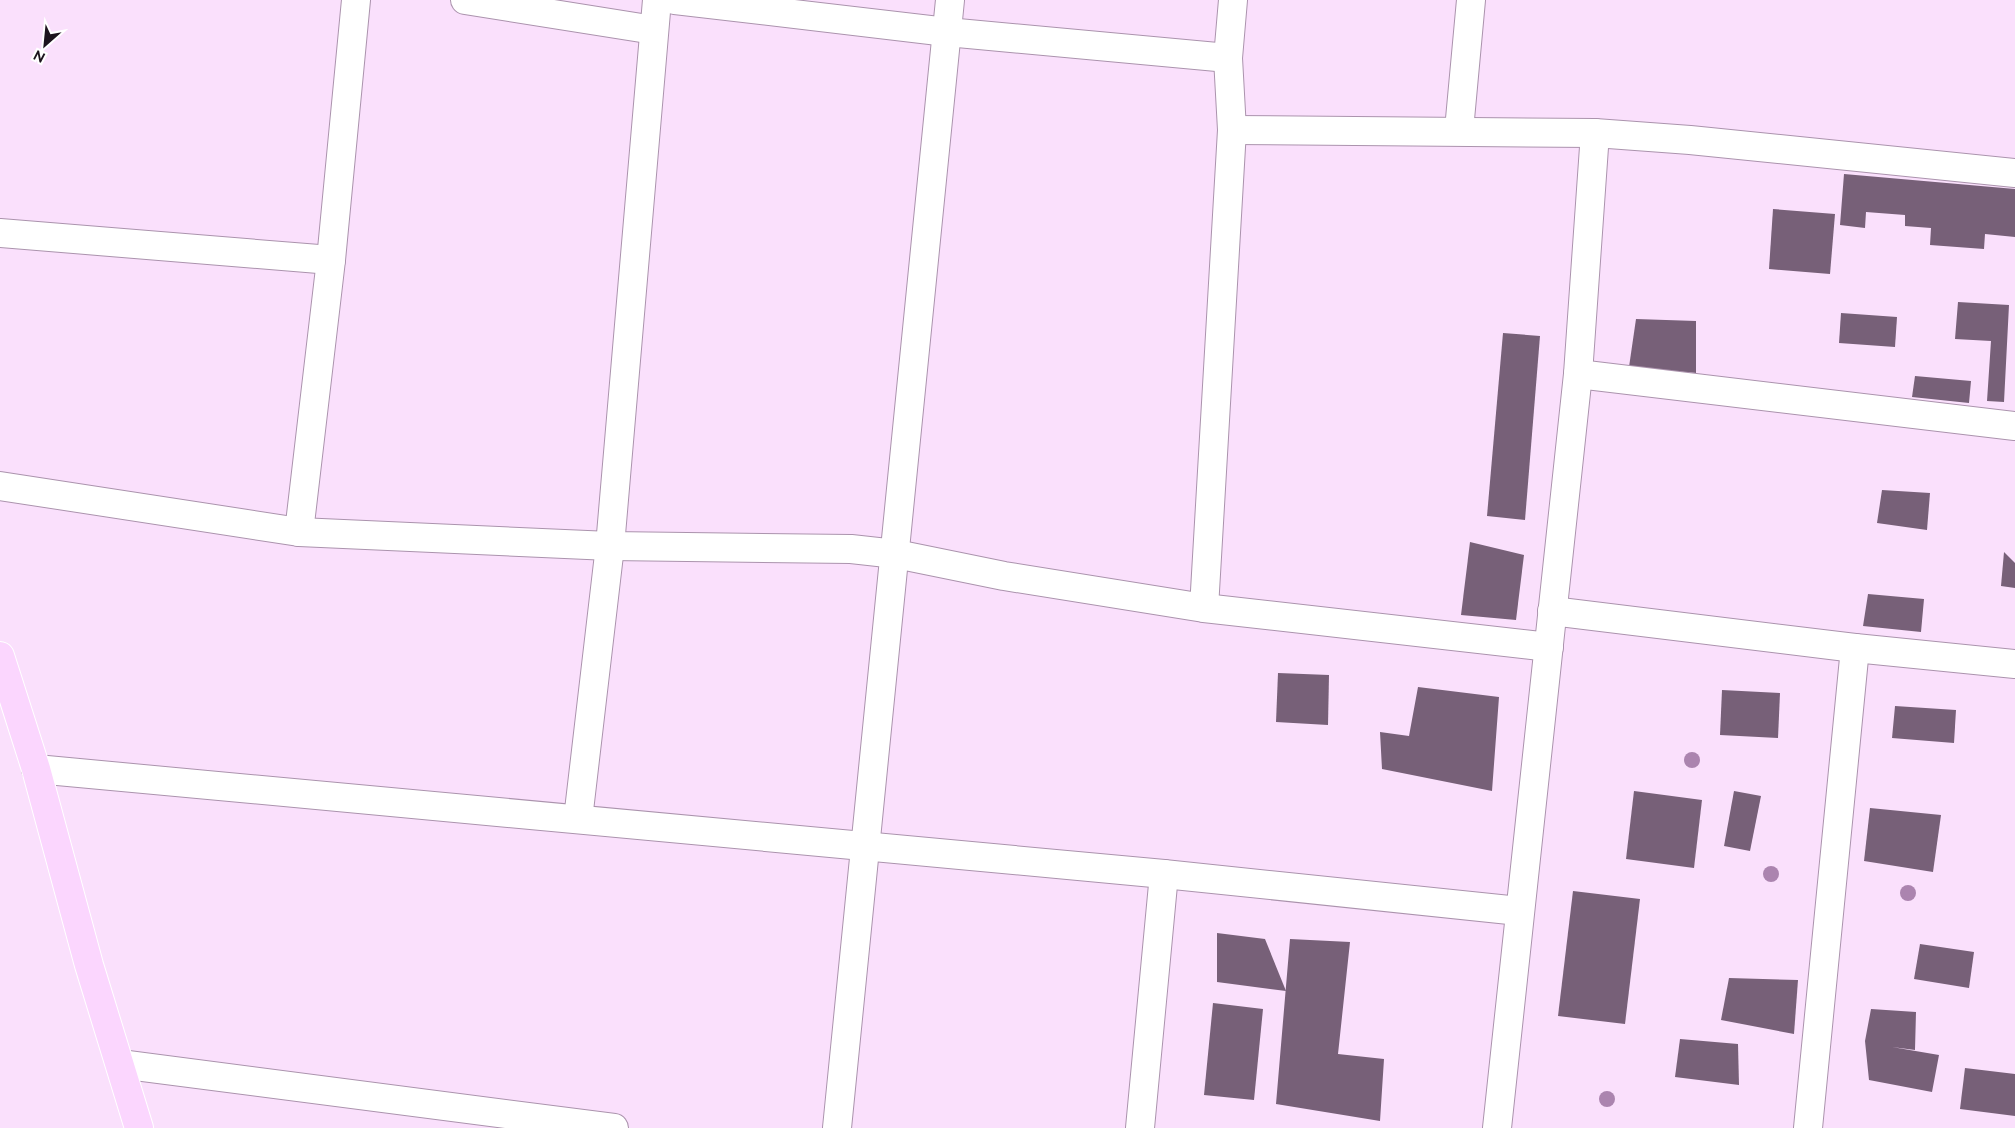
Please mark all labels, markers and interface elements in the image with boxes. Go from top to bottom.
north arrow [20,20,70,70]
text: N [31,47,47,66]

